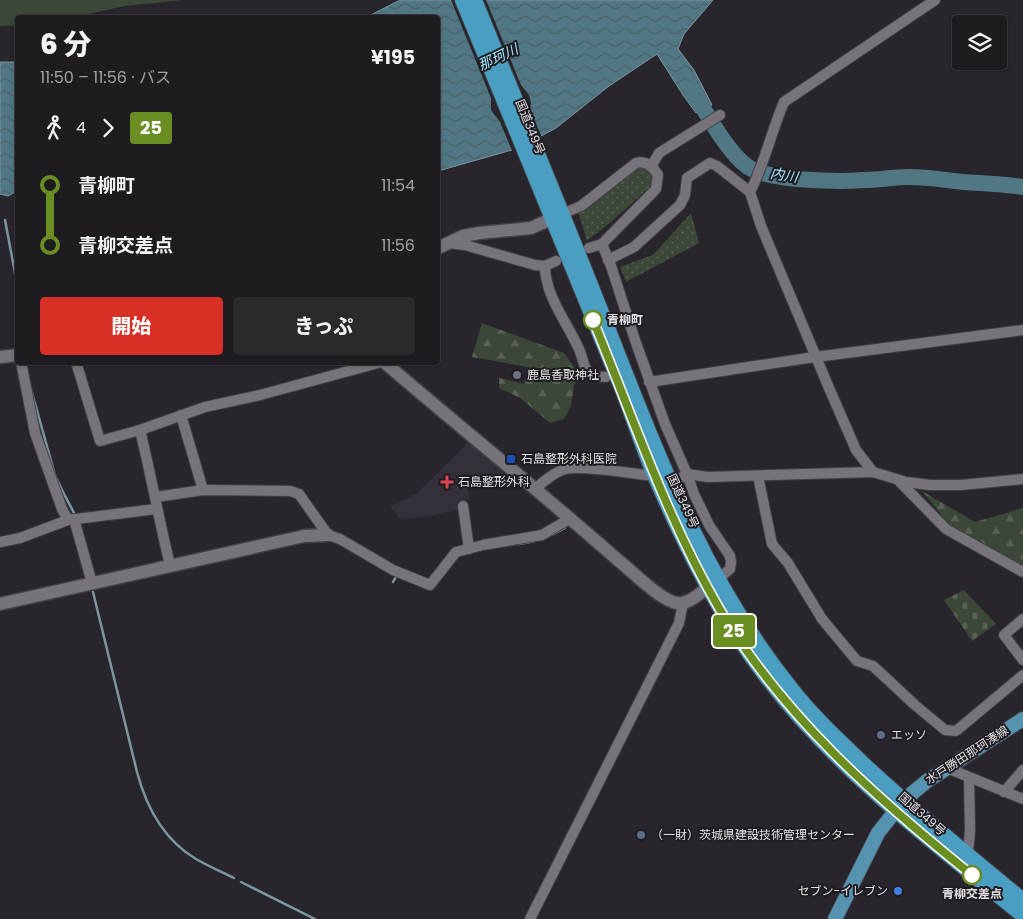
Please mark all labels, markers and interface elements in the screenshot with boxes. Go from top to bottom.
map controls [952,15,1007,70]
button: layers [952,15,1007,70]
text: 6 分 [40,25,91,64]
water label: 那珂川 [475,38,523,75]
text: ¥195 [371,44,415,71]
text: 11:50 – 11:56 · バス [40,66,171,89]
street label: 国道349号 [512,97,549,157]
icon: walk [40,114,68,142]
icon: forward [94,114,122,142]
text: 25 [140,115,162,140]
text: 4 [76,116,86,139]
water label: 内川 [769,163,801,187]
text: 青柳町 [78,172,135,199]
text: 11:54 [381,174,415,197]
text: 青柳交差点 [78,232,173,259]
text: 11:56 [381,234,415,257]
button: 開始 [40,297,223,355]
button: きっぷ [233,297,415,355]
marker: 青柳町 [583,310,603,330]
place label: 青柳町 [607,311,643,328]
place label: 鹿島香取神社 [527,366,599,383]
marker: 鹿島香取神社 [511,369,523,381]
place label: 石島整形外科医院 [521,450,617,467]
marker: 石島整形外科医院 [505,453,517,465]
street label: 国道349号 [663,471,703,531]
place label: 石島整形外科 [458,473,530,490]
marker: 石島整形外科 [440,475,454,489]
line badge: 25 [712,615,756,647]
text: 25 [723,618,745,643]
street label: 水戸勝田那珂湊線 [922,721,1012,788]
place label: エッソ [891,726,927,743]
marker: エッソ [875,729,887,741]
street label: 国道349号 [895,788,950,839]
place label: （一財）茨城県建設技術管理センター [651,826,855,843]
marker: （一財）茨城県建設技術管理センター [635,829,647,841]
marker: 青柳交差点 [962,865,982,885]
place label: セブン-イレブン [797,882,888,899]
marker: セブン-イレブン [892,885,904,897]
place label: 青柳交差点 [942,885,1002,902]

